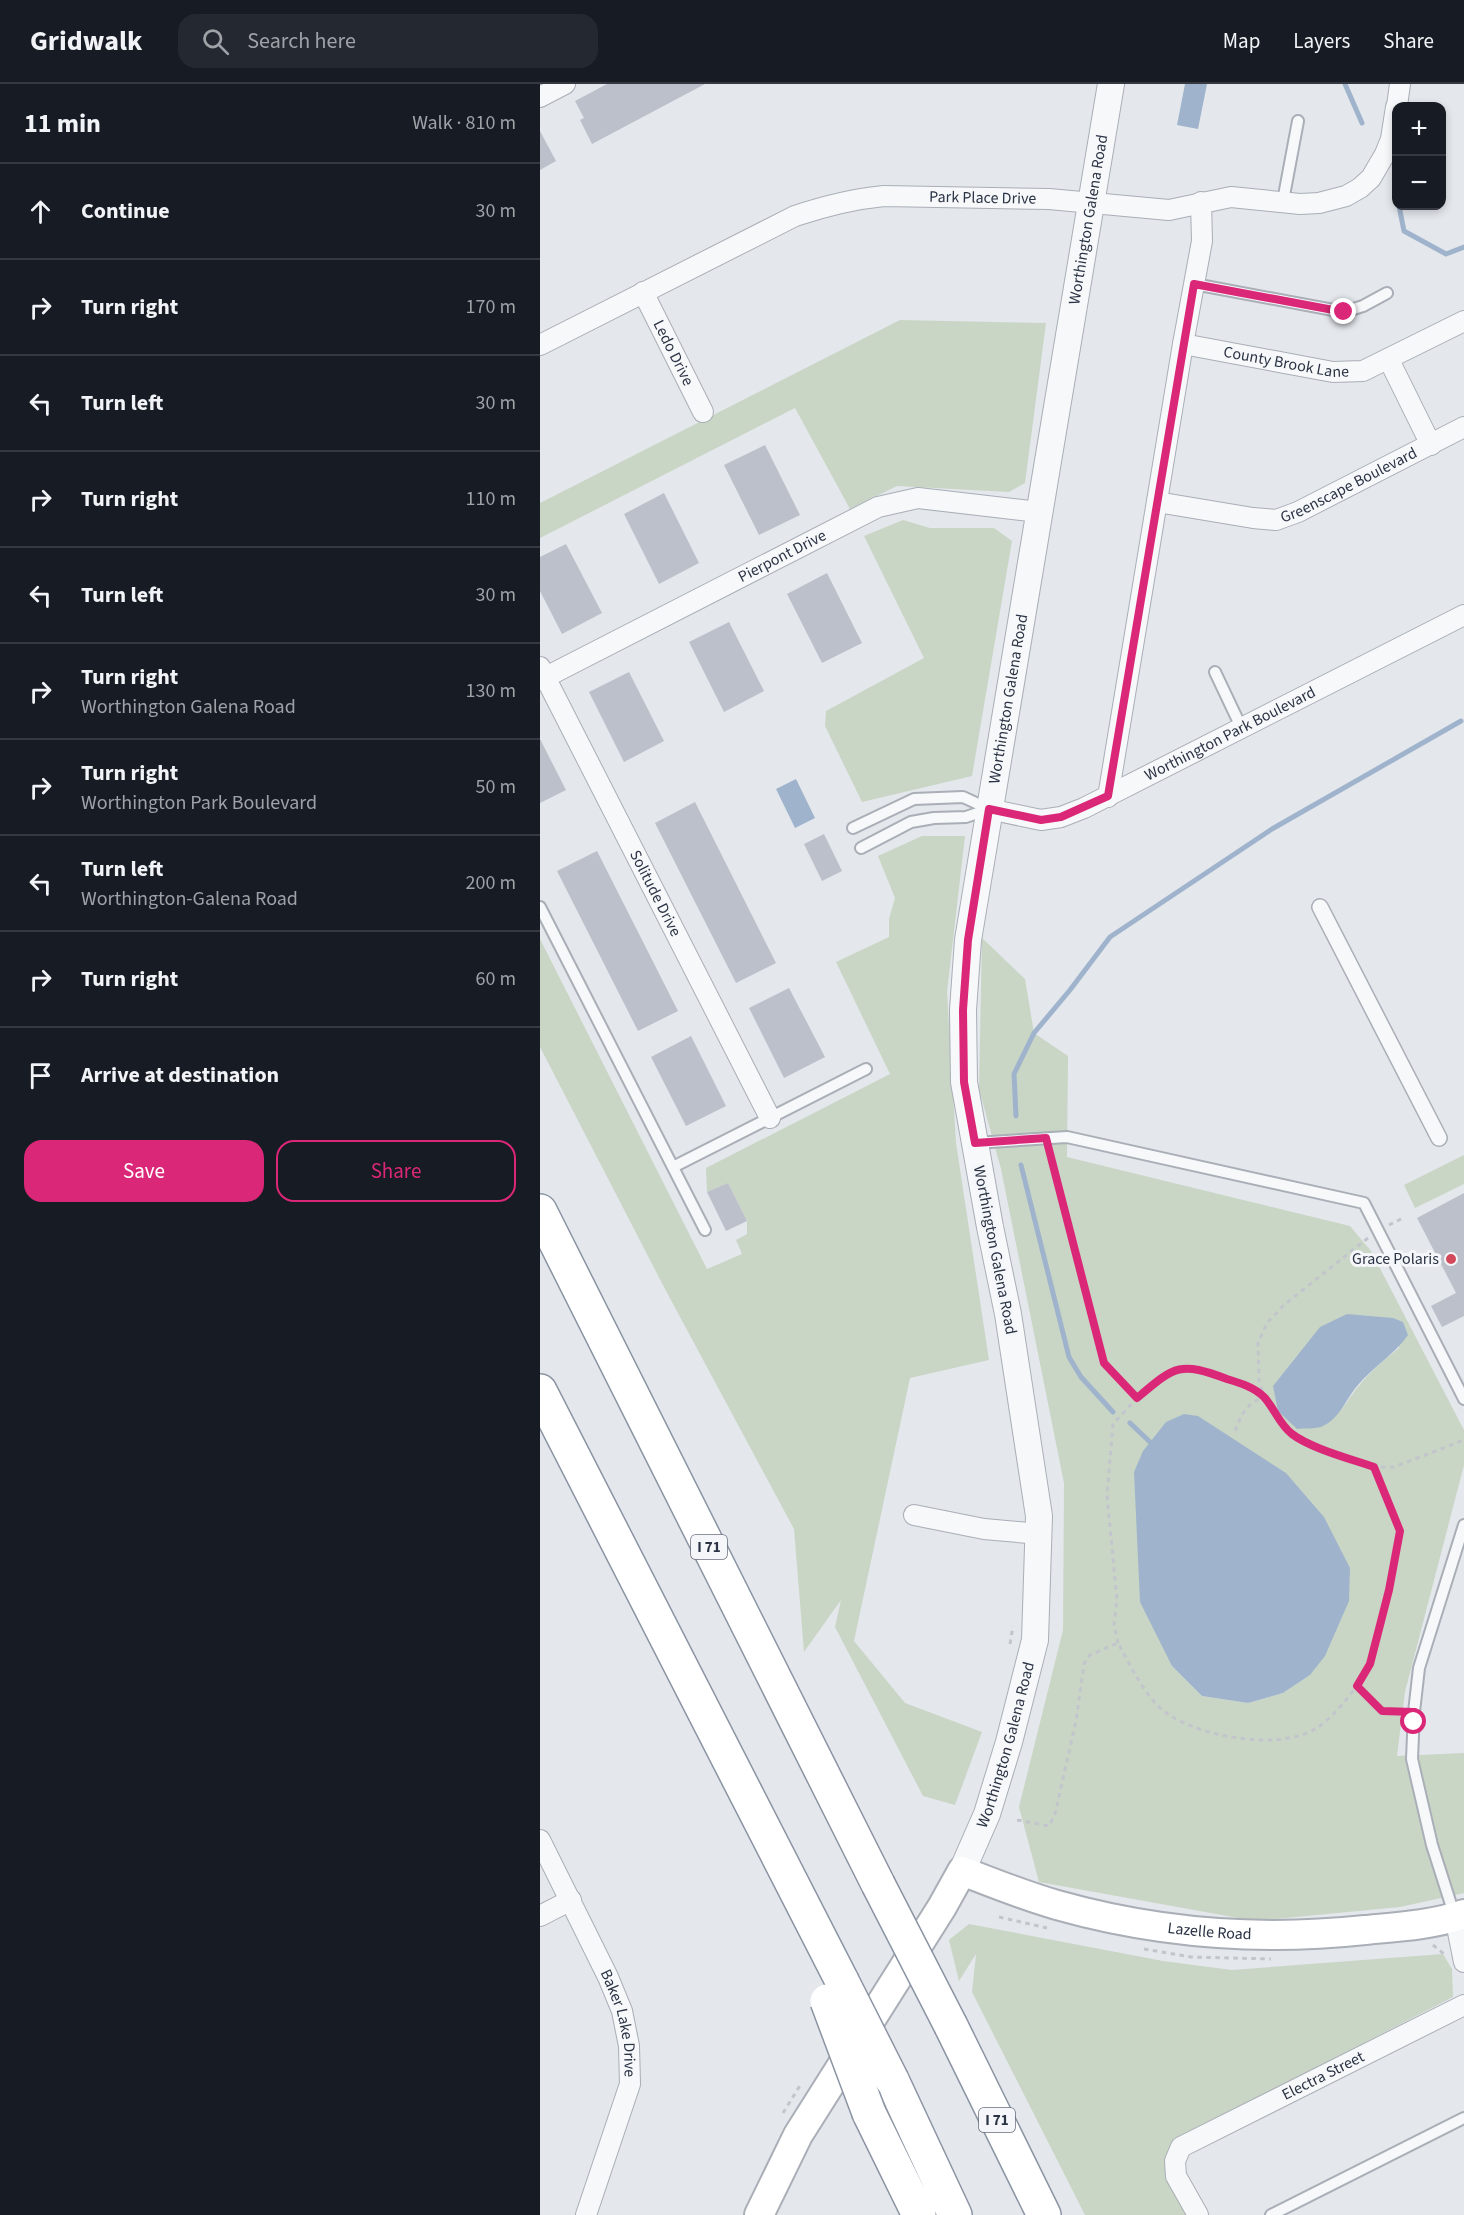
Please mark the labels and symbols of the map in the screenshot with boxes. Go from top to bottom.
street label: Worthington Galena Road [1063,133,1113,306]
street label: Park Place Drive [929,186,1037,210]
route end [1330,298,1356,324]
street label: Ledo Drive [648,316,699,390]
street label: County Brook Lane [1222,341,1349,383]
street label: Greenscape Boulevard [1277,442,1421,528]
street label: Pierpont Drive [734,524,830,588]
street label: Worthington Galena Road [983,612,1033,786]
street label: Worthington Park Boulevard [1141,681,1319,786]
street label: Solitude Drive [624,846,687,940]
street label: Worthington Galena Road [968,1164,1022,1336]
place label: Grace Polaris [1352,1248,1439,1270]
marker: Grace Polaris [1444,1252,1458,1266]
road number: I 71 [691,1535,727,1559]
street label: Worthington Galena Road [971,1659,1040,1831]
route start [1400,1708,1426,1734]
street label: Lazelle Road [1166,1917,1252,1945]
street label: Baker Lake Drive [595,1965,641,2078]
street label: Electra Street [1278,2046,1369,2106]
road number: I 71 [979,2108,1015,2132]

